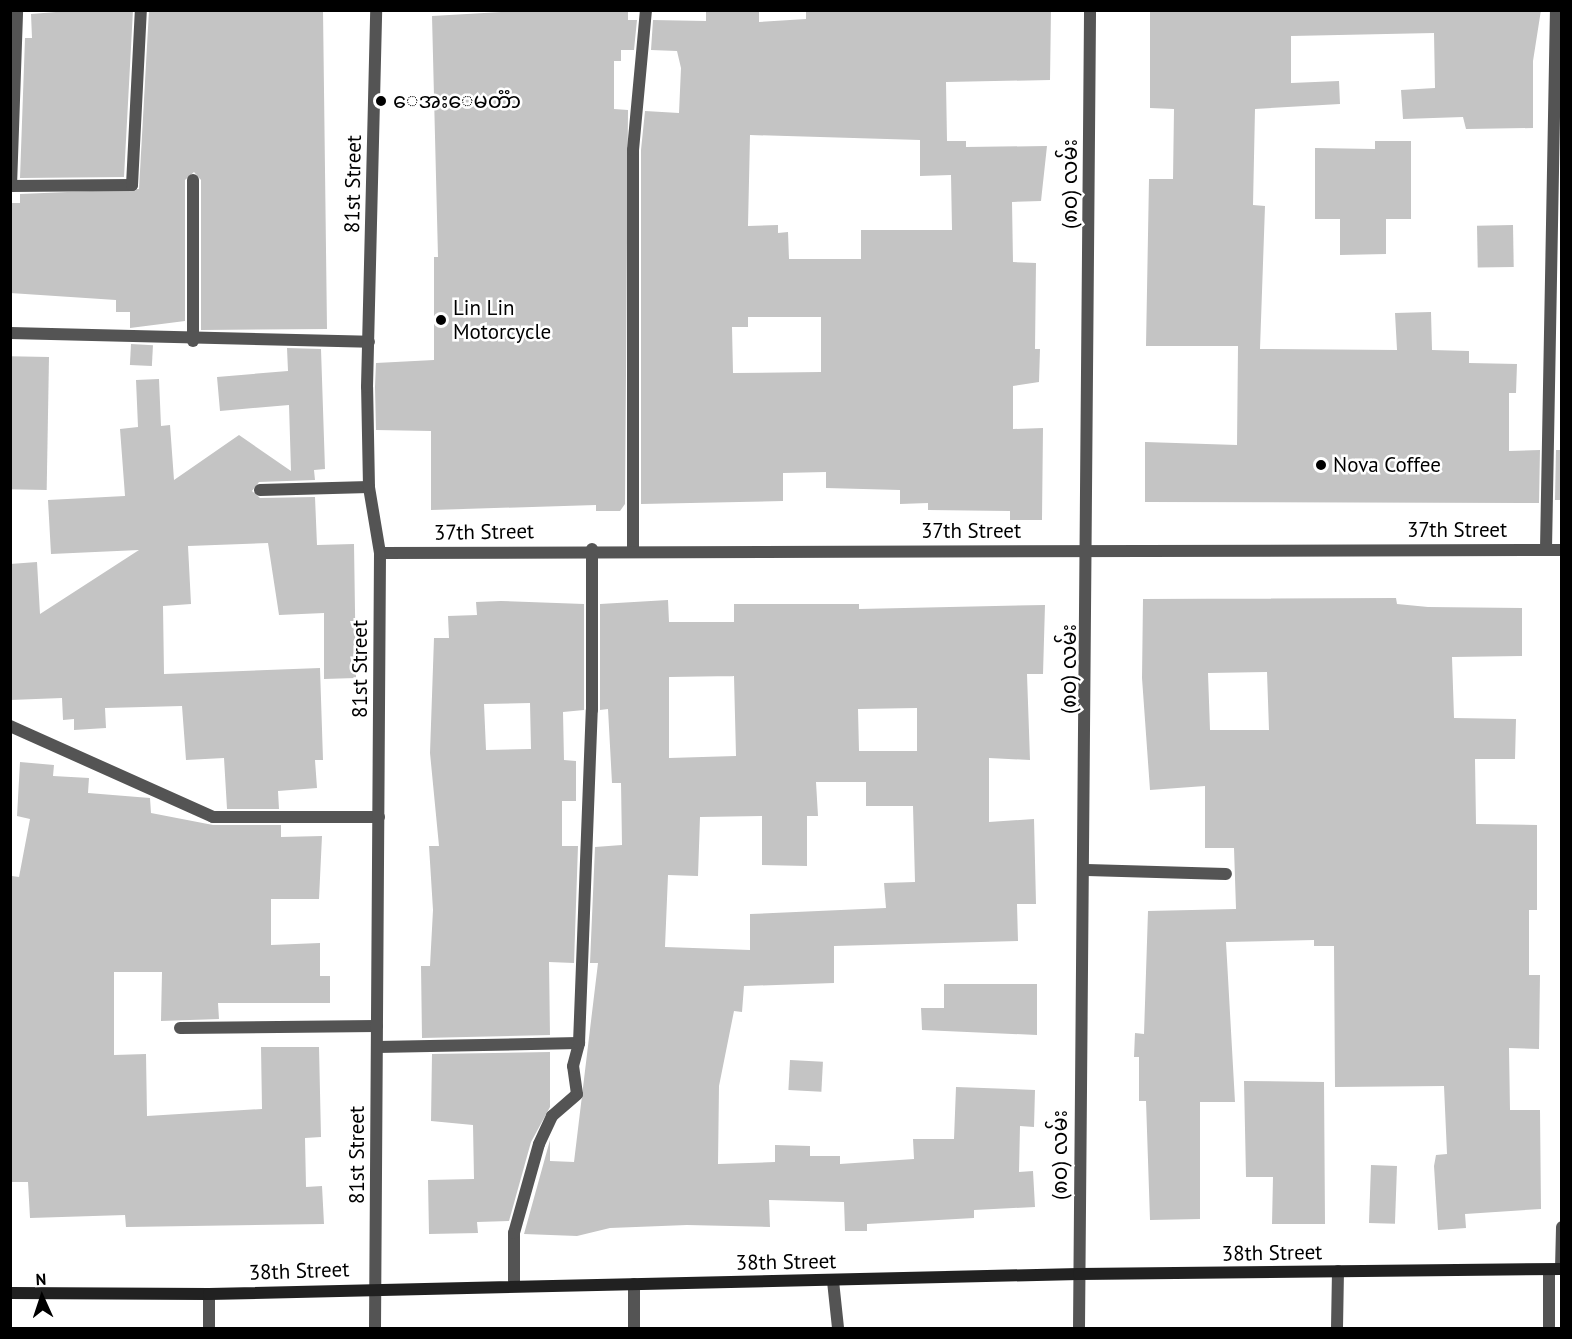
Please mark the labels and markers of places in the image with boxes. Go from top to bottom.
place label: ေအးေမတၱာ [393,88,521,114]
marker: ေအးေမတၱာ [374,94,388,108]
place label: Lin Lin Motorcycle [453,295,551,345]
marker: Lin Lin Motorcycle [434,313,448,327]
place label: Nova Coffee [1333,452,1441,478]
marker: Nova Coffee [1314,458,1328,472]

